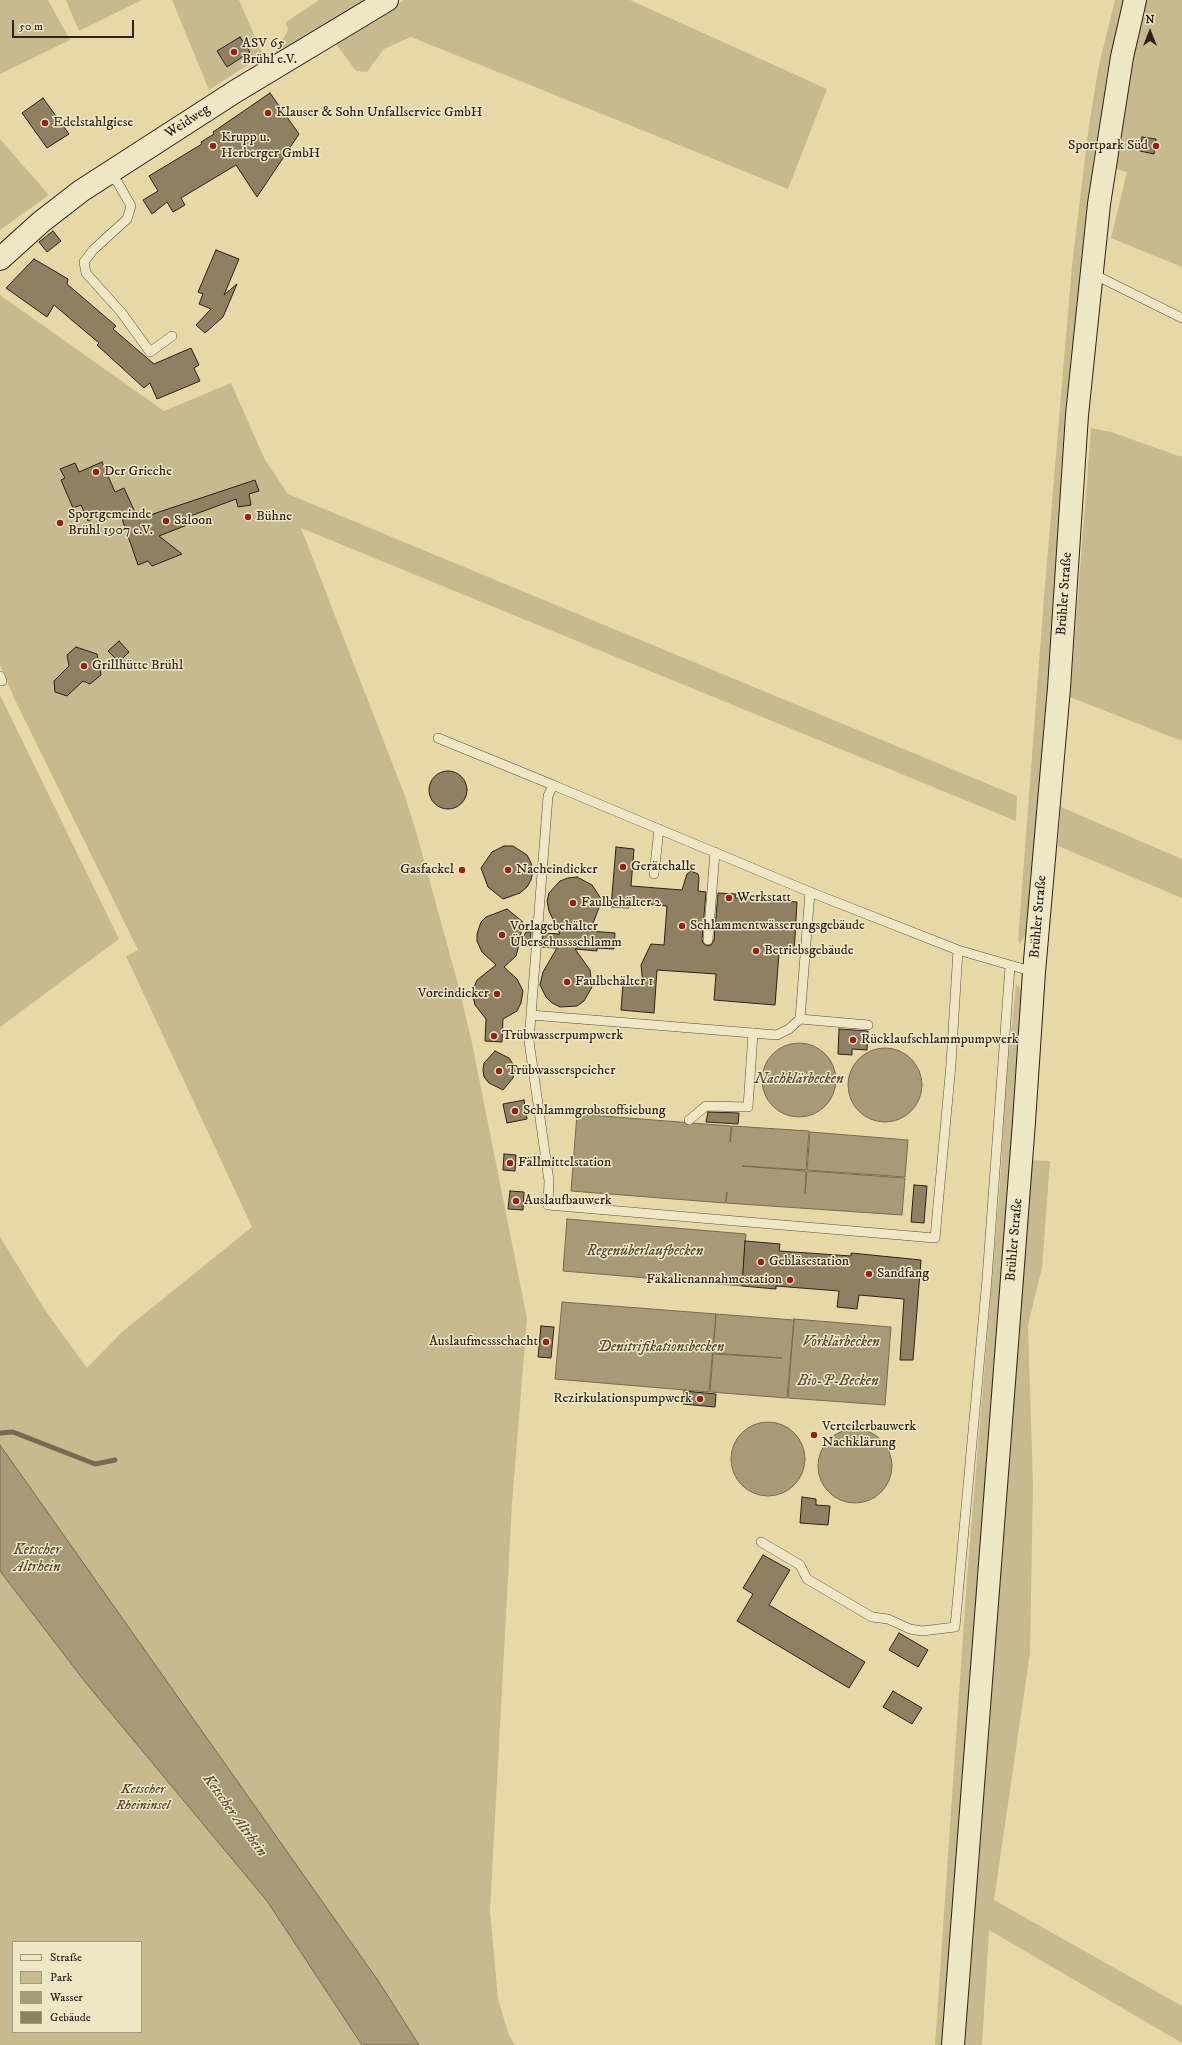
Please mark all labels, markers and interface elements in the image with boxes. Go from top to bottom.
scale bar [14,12,136,38]
north arrow [1130,12,1170,52]
text: N [1145,13,1155,27]
text: 50 m [19,19,43,34]
place label: ASV 65 Brühl e.V. [242,36,297,68]
marker: ASV 65 Brühl e.V. [229,47,239,57]
street label: Weidweg [162,101,214,143]
place label: Klauser & Sohn Unfallservice GmbH [276,105,482,121]
marker: Klauser & Sohn Unfallservice GmbH [263,108,273,118]
place label: Edelstahlgiese [53,115,133,131]
marker: Edelstahlgiese [40,118,50,128]
place label: Krupp u. Herberger GmbH [221,130,320,162]
place label: Sportpark Süd [1068,138,1148,154]
marker: Krupp u. Herberger GmbH [208,141,218,151]
marker: Sportpark Süd [1151,141,1161,151]
place label: Der Grieche [104,464,172,480]
marker: Der Grieche [91,467,101,477]
place label: Sportgemeinde Brühl 1907 e.V. [68,507,153,540]
place label: Bühne [256,509,292,525]
marker: Bühne [243,512,253,522]
place label: Saloon [174,513,212,529]
marker: Saloon [161,516,171,526]
marker: Sportgemeinde Brühl 1907 e.V. [55,518,65,528]
street label: Brühler Straße [1054,552,1076,636]
place label: Grillhütte Brühl [92,658,183,674]
marker: Grillhütte Brühl [79,661,89,671]
place label: Gerätehalle [631,859,695,875]
place label: Gasfackel [400,862,454,878]
place label: Nacheindicker [516,862,598,878]
marker: Gerätehalle [618,862,628,872]
marker: Gasfackel [457,865,467,875]
marker: Nacheindicker [503,865,513,875]
street label: Brühler Straße [1027,875,1051,959]
place label: Werkstatt [737,890,791,906]
marker: Werkstatt [724,893,734,903]
place label: Faulbehälter 2 [581,895,661,911]
marker: Faulbehälter 2 [568,898,578,908]
place label: Schlammentwässerungsgebäude [690,918,865,934]
place label: Vorlagebehälter Überschussschlamm [510,919,622,952]
marker: Schlammentwässerungsgebäude [677,921,687,931]
marker: Vorlagebehälter Überschussschlamm [497,930,507,940]
place label: Betriebsgebäude [764,943,854,959]
marker: Betriebsgebäude [751,946,761,956]
place label: Faulbehälter 1 [575,974,653,990]
marker: Faulbehälter 1 [562,977,572,987]
place label: Voreindicker [418,986,489,1002]
marker: Voreindicker [492,989,502,999]
place label: Trübwasserpumpwerk [502,1028,623,1044]
marker: Trübwasserpumpwerk [489,1031,499,1041]
place label: Rücklaufschlammpumpwerk [861,1032,1019,1048]
marker: Rücklaufschlammpumpwerk [848,1035,858,1045]
place label: Trübwasserspeicher [507,1063,615,1079]
marker: Trübwasserspeicher [494,1066,504,1076]
water label: Nachklärbecken [754,1071,844,1089]
place label: Schlammgrobstoffsiebung [523,1103,666,1119]
marker: Schlammgrobstoffsiebung [510,1106,520,1116]
place label: Fällmittelstation [518,1155,611,1171]
marker: Fällmittelstation [505,1158,515,1168]
place label: Auslaufbauwerk [524,1193,612,1209]
marker: Auslaufbauwerk [511,1196,521,1206]
street label: Brühler Straße [1003,1198,1027,1282]
water label: Regenüberlaufbecken [587,1243,703,1261]
place label: Gebläsestation [769,1254,849,1270]
marker: Gebläsestation [756,1257,766,1267]
place label: Sandfang [877,1266,929,1282]
marker: Sandfang [864,1269,874,1279]
place label: Fäkalienannahmestation [646,1272,782,1288]
marker: Fäkalienannahmestation [785,1275,795,1285]
place label: Auslaufmessschacht [429,1334,538,1350]
water label: Vorklärbecken [802,1334,880,1352]
marker: Auslaufmessschacht [541,1337,551,1347]
water label: Denitrifikationsbecken [598,1339,724,1357]
water label: Bio-P-Becken [797,1373,879,1391]
place label: Rezirkulationspumpwerk [553,1391,692,1407]
marker: Rezirkulationspumpwerk [695,1394,705,1404]
place label: Verteilerbauwerk Nachklärung [822,1419,916,1452]
marker: Verteilerbauwerk Nachklärung [809,1430,819,1440]
water label: Ketscher Altrhein [13,1542,61,1577]
water label: Ketscher Altrhein [198,1771,270,1861]
park label: Ketscher Rheininsel [116,1782,170,1814]
legend [12,1941,142,2033]
text: Straße [50,1950,82,1965]
text: Park [50,1970,72,1985]
text: Wasser [50,1990,83,2005]
text: Gebäude [50,2010,91,2025]

